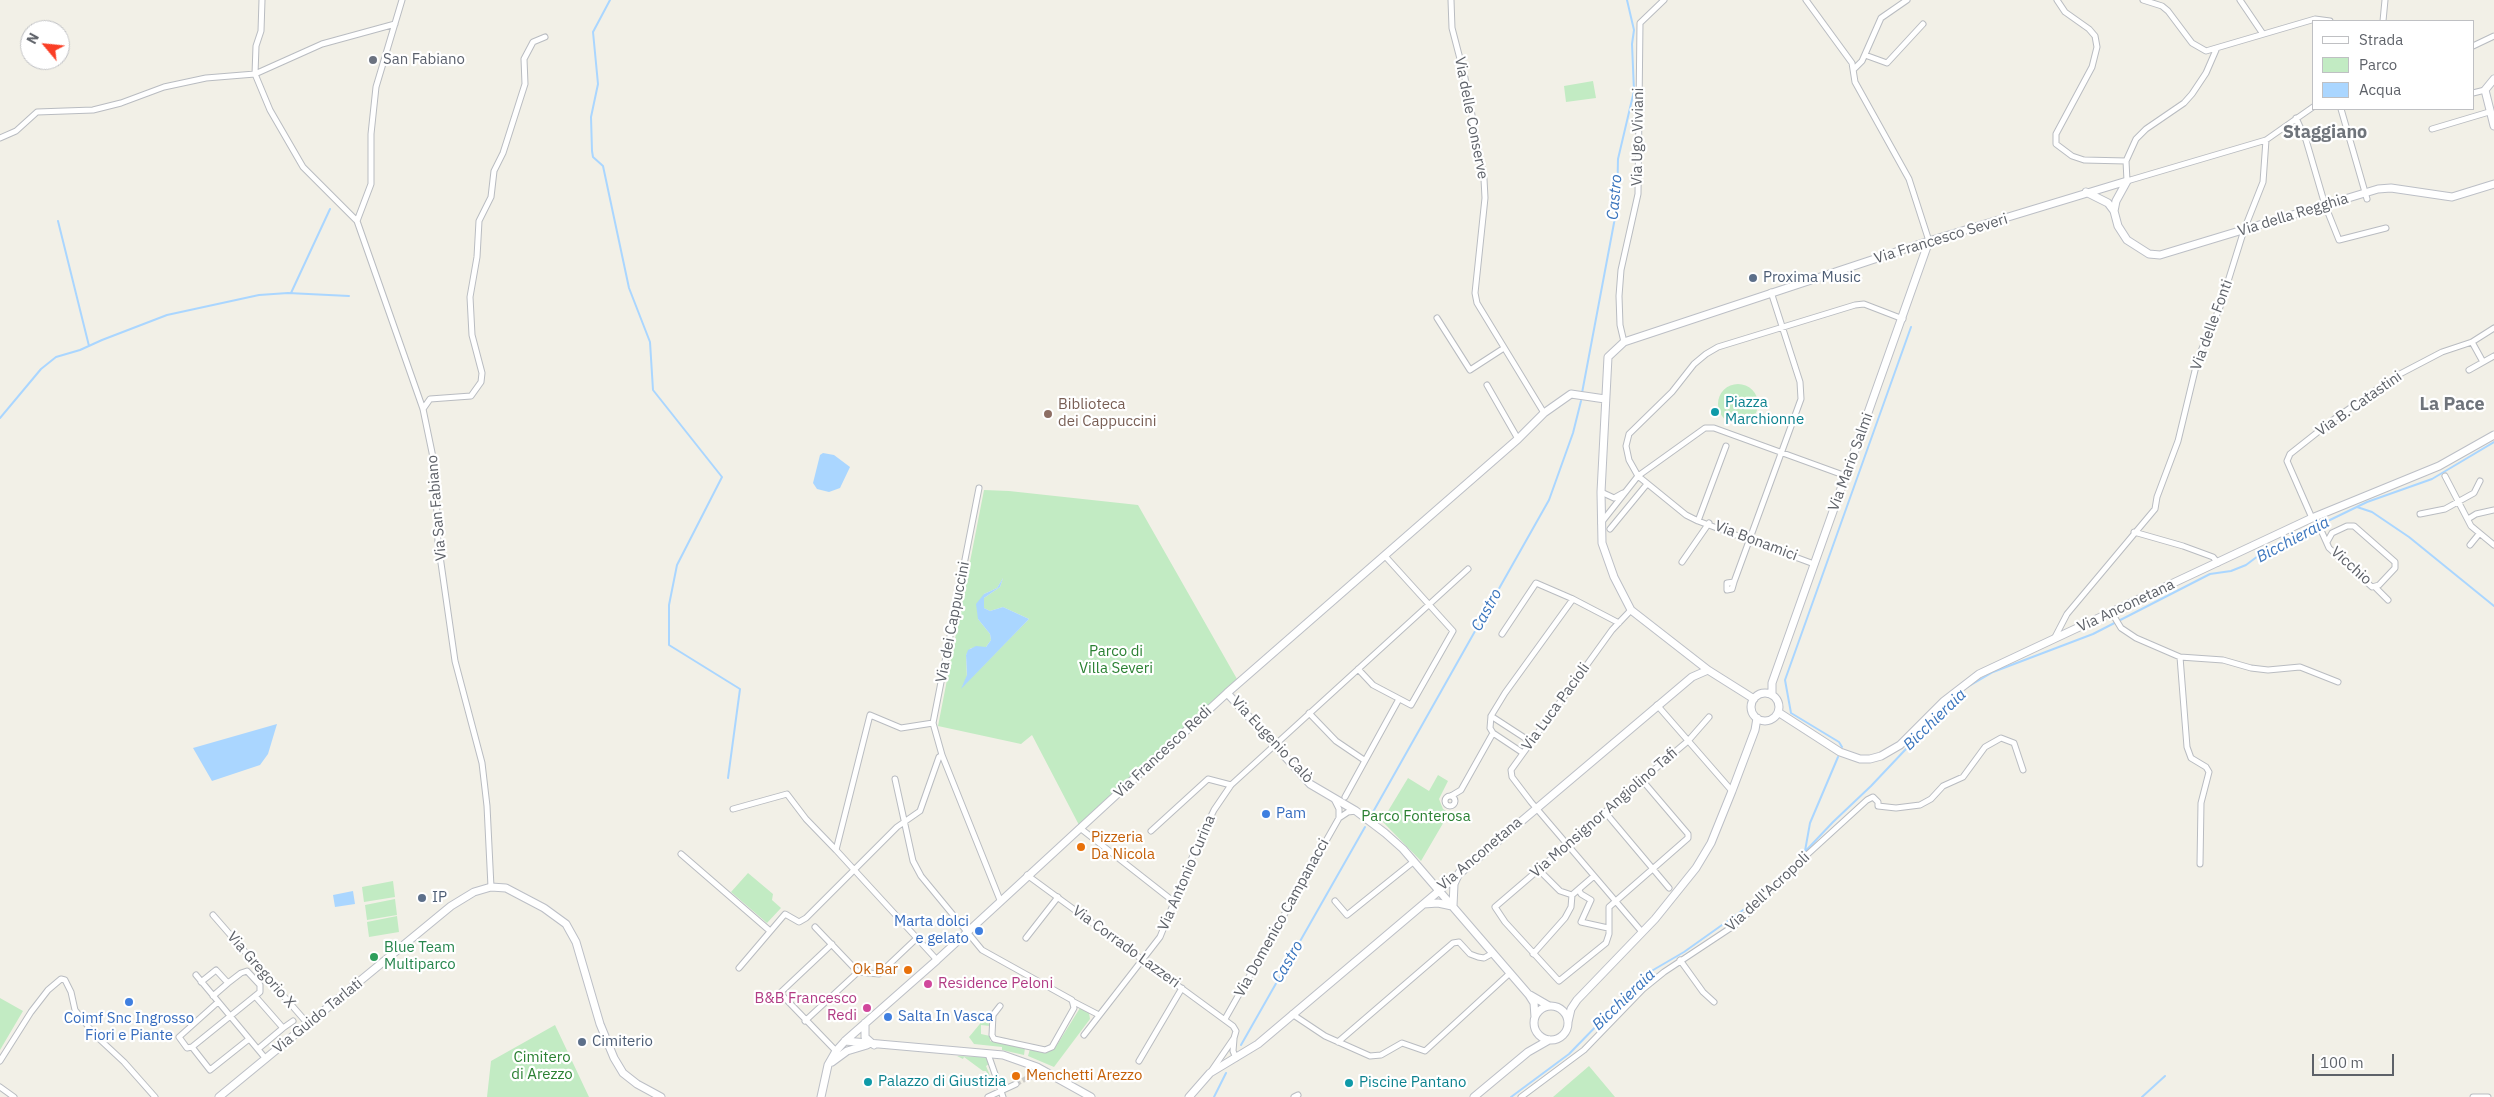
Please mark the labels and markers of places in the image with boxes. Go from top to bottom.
place label: San Fabiano [383,51,465,69]
marker: San Fabiano [367,54,379,66]
place label: Proxima Music [1763,269,1861,287]
marker: Proxima Music [1747,272,1759,284]
place label: Piazza Marchionne [1725,394,1804,429]
place label: Biblioteca dei Cappuccini [1058,396,1156,431]
marker: Piazza Marchionne [1709,406,1721,418]
marker: Biblioteca dei Cappuccini [1042,408,1054,420]
place label: Pam [1276,805,1306,823]
marker: Pam [1260,808,1272,820]
place label: Pizzeria Da Nicola [1091,829,1155,864]
marker: Pizzeria Da Nicola [1075,841,1087,853]
place label: IP [432,889,447,907]
marker: IP [416,892,428,904]
place label: Marta dolci e gelato [894,913,969,948]
marker: Marta dolci e gelato [973,925,985,937]
place label: Blue Team Multiparco [384,939,456,974]
marker: Blue Team Multiparco [368,951,380,963]
place label: Ok Bar [853,961,898,979]
marker: Ok Bar [902,964,914,976]
place label: Residence Peloni [938,975,1053,993]
marker: Residence Peloni [922,978,934,990]
place label: B&B Francesco Redi [755,990,857,1025]
marker: Coimf Snc Ingrosso Fiori e Piante [123,996,135,1008]
marker: B&B Francesco Redi [861,1002,873,1014]
place label: Salta In Vasca [898,1008,993,1026]
place label: Coimf Snc Ingrosso Fiori e Piante [64,1010,194,1045]
marker: Salta In Vasca [882,1011,894,1023]
place label: Cimiterio [592,1033,653,1051]
marker: Cimiterio [576,1036,588,1048]
place label: Menchetti Arezzo [1026,1067,1142,1085]
marker: Menchetti Arezzo [1010,1070,1022,1082]
place label: Palazzo di Giustizia [878,1073,1006,1091]
place label: Piscine Pantano [1359,1074,1466,1092]
marker: Palazzo di Giustizia [862,1076,874,1088]
marker: Piscine Pantano [1343,1077,1355,1089]

